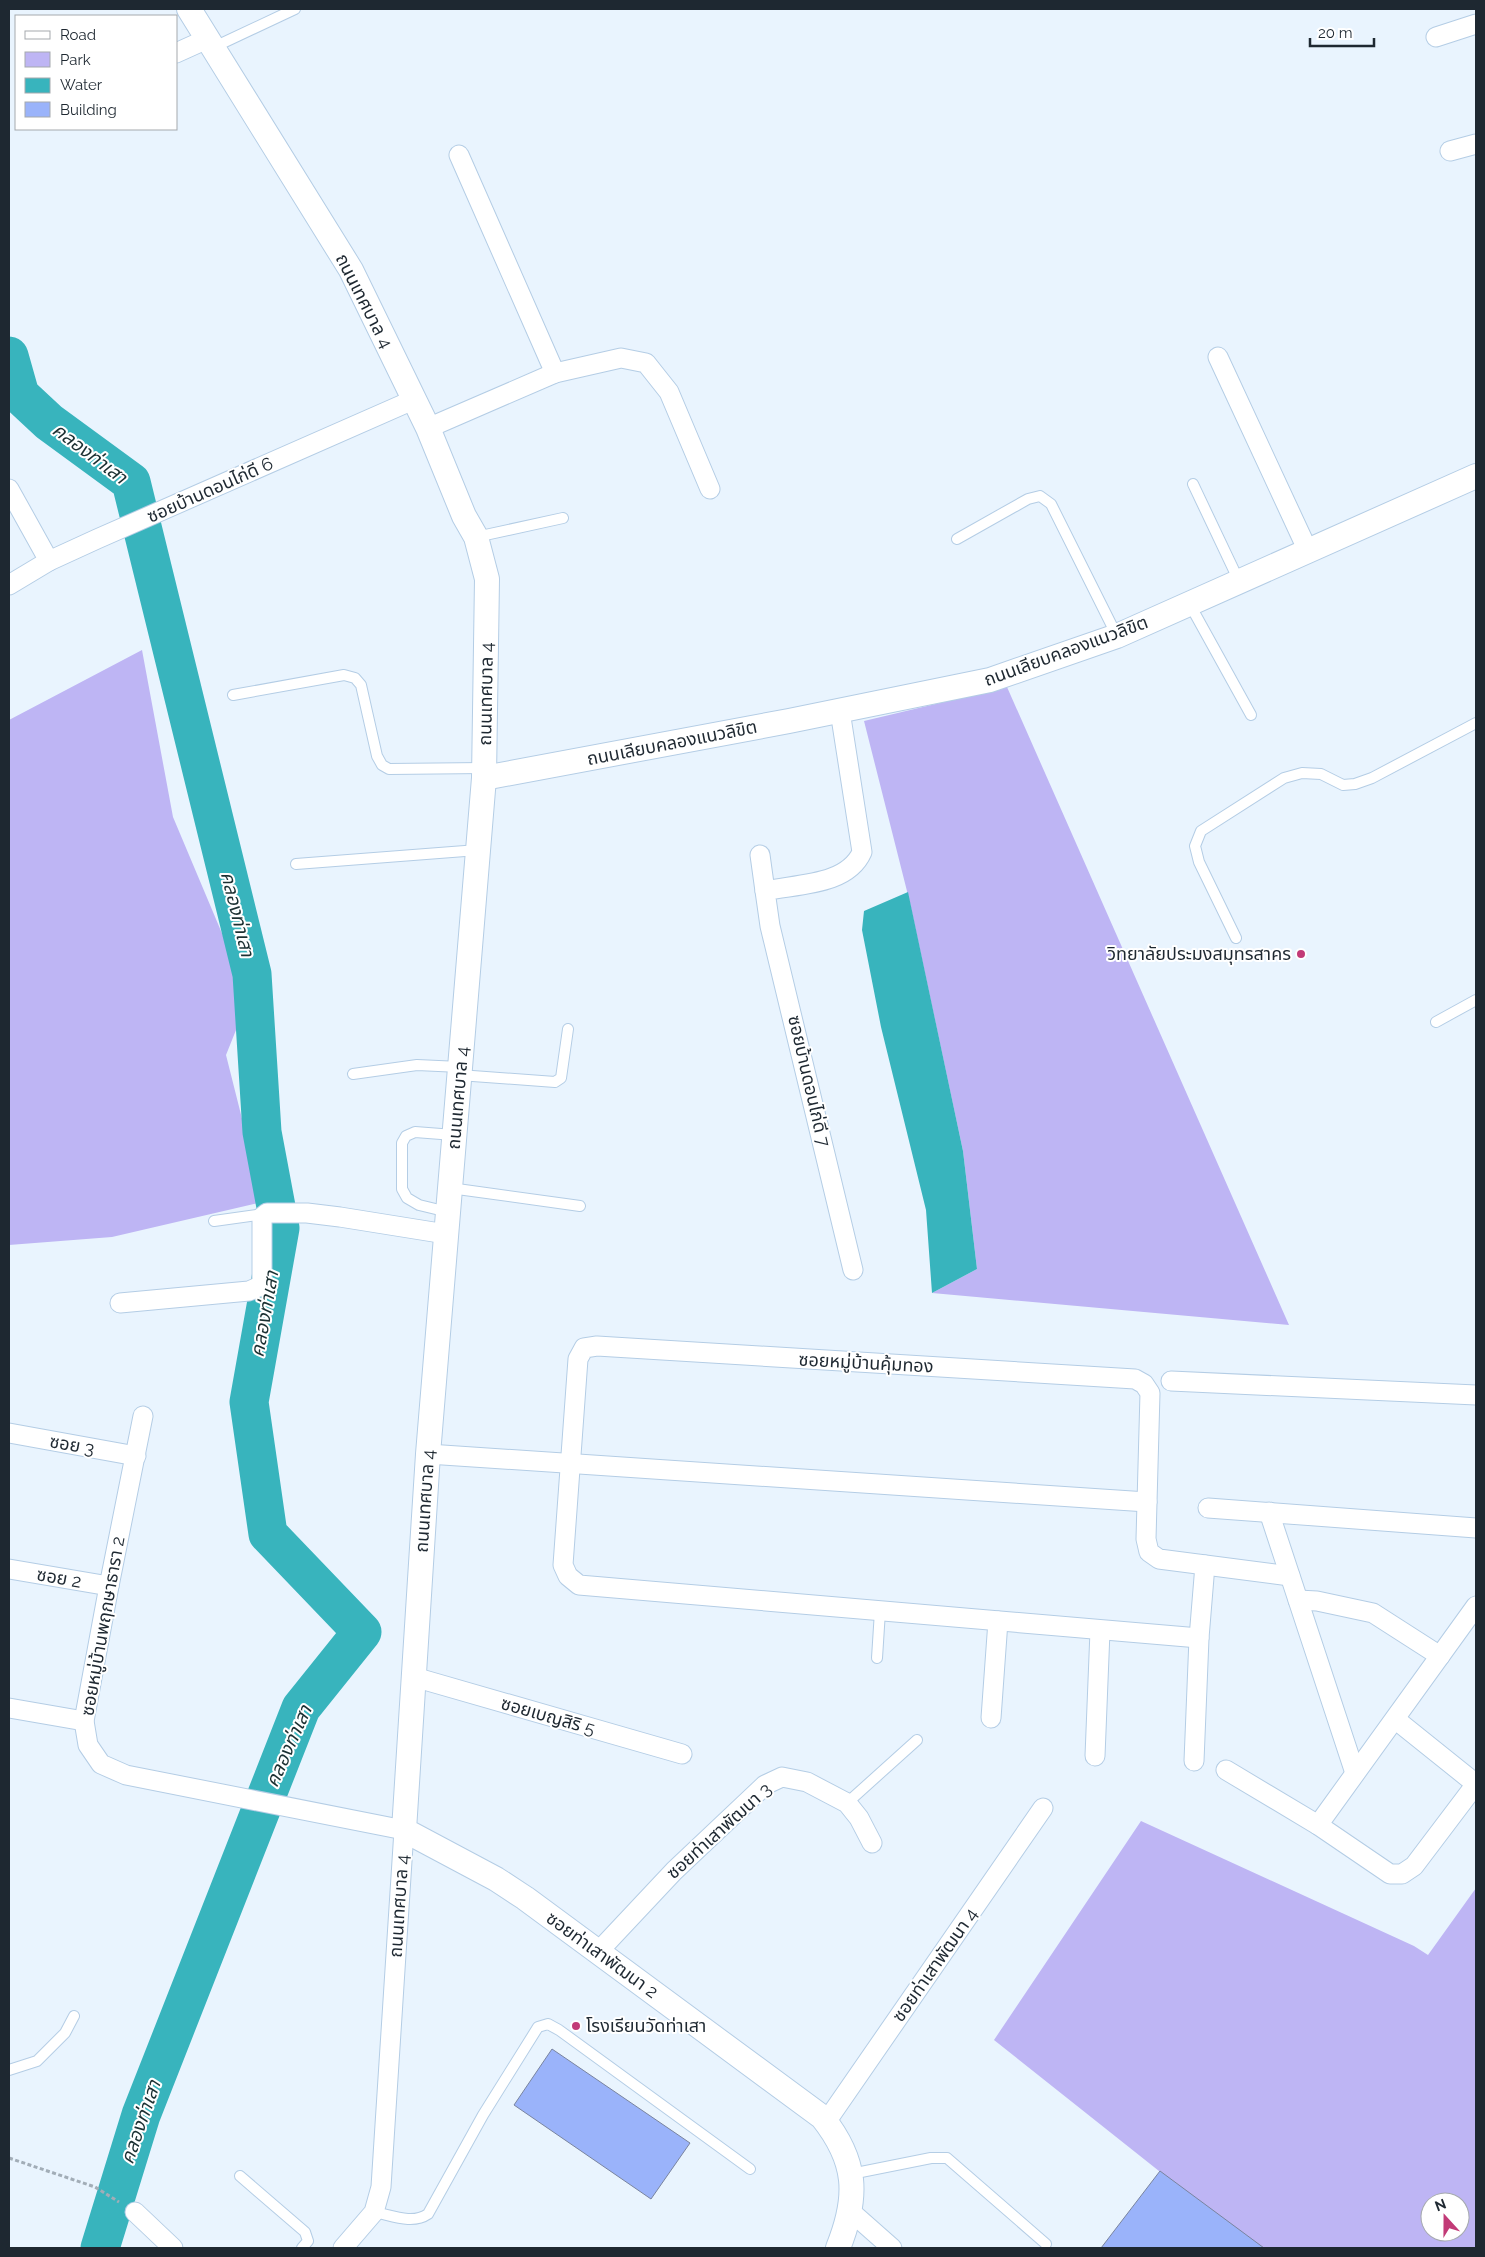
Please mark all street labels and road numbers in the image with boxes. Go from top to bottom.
street label: ถนนเทศบาล 4 [332,250,397,352]
street label: ซอยบ้านดอนไก่ดี 6 [144,452,276,527]
street label: ถนนเลียบคลองแนวลิขิต [981,611,1151,690]
street label: ถนนเทศบาล 4 [474,642,497,746]
street label: ถนนเลียบคลองแนวลิขิต [585,716,759,769]
street label: ซอยบ้านดอนไก่ดี 7 [784,1013,835,1149]
street label: ถนนเทศบาล 4 [443,1045,472,1150]
street label: ซอยหมู่บ้านคุ้มทอง [798,1348,934,1379]
street label: ซอย 3 [48,1430,96,1459]
street label: ถนนเทศบาล 4 [410,1449,439,1553]
street label: ซอยหมู่บ้านพฤกษาธารา 2 [76,1534,131,1718]
street label: ซอย 2 [35,1563,83,1592]
street label: ซอยเบญสิริ 5 [499,1692,598,1739]
street label: ซอยท่าเสาพัฒนา 3 [662,1778,775,1883]
street label: ถนนเทศบาล 4 [384,1854,413,1958]
street label: ซอยท่าเสาพัฒนา 4 [888,1904,982,2025]
street label: ซอยท่าเสาพัฒนา 2 [542,1907,662,2002]

